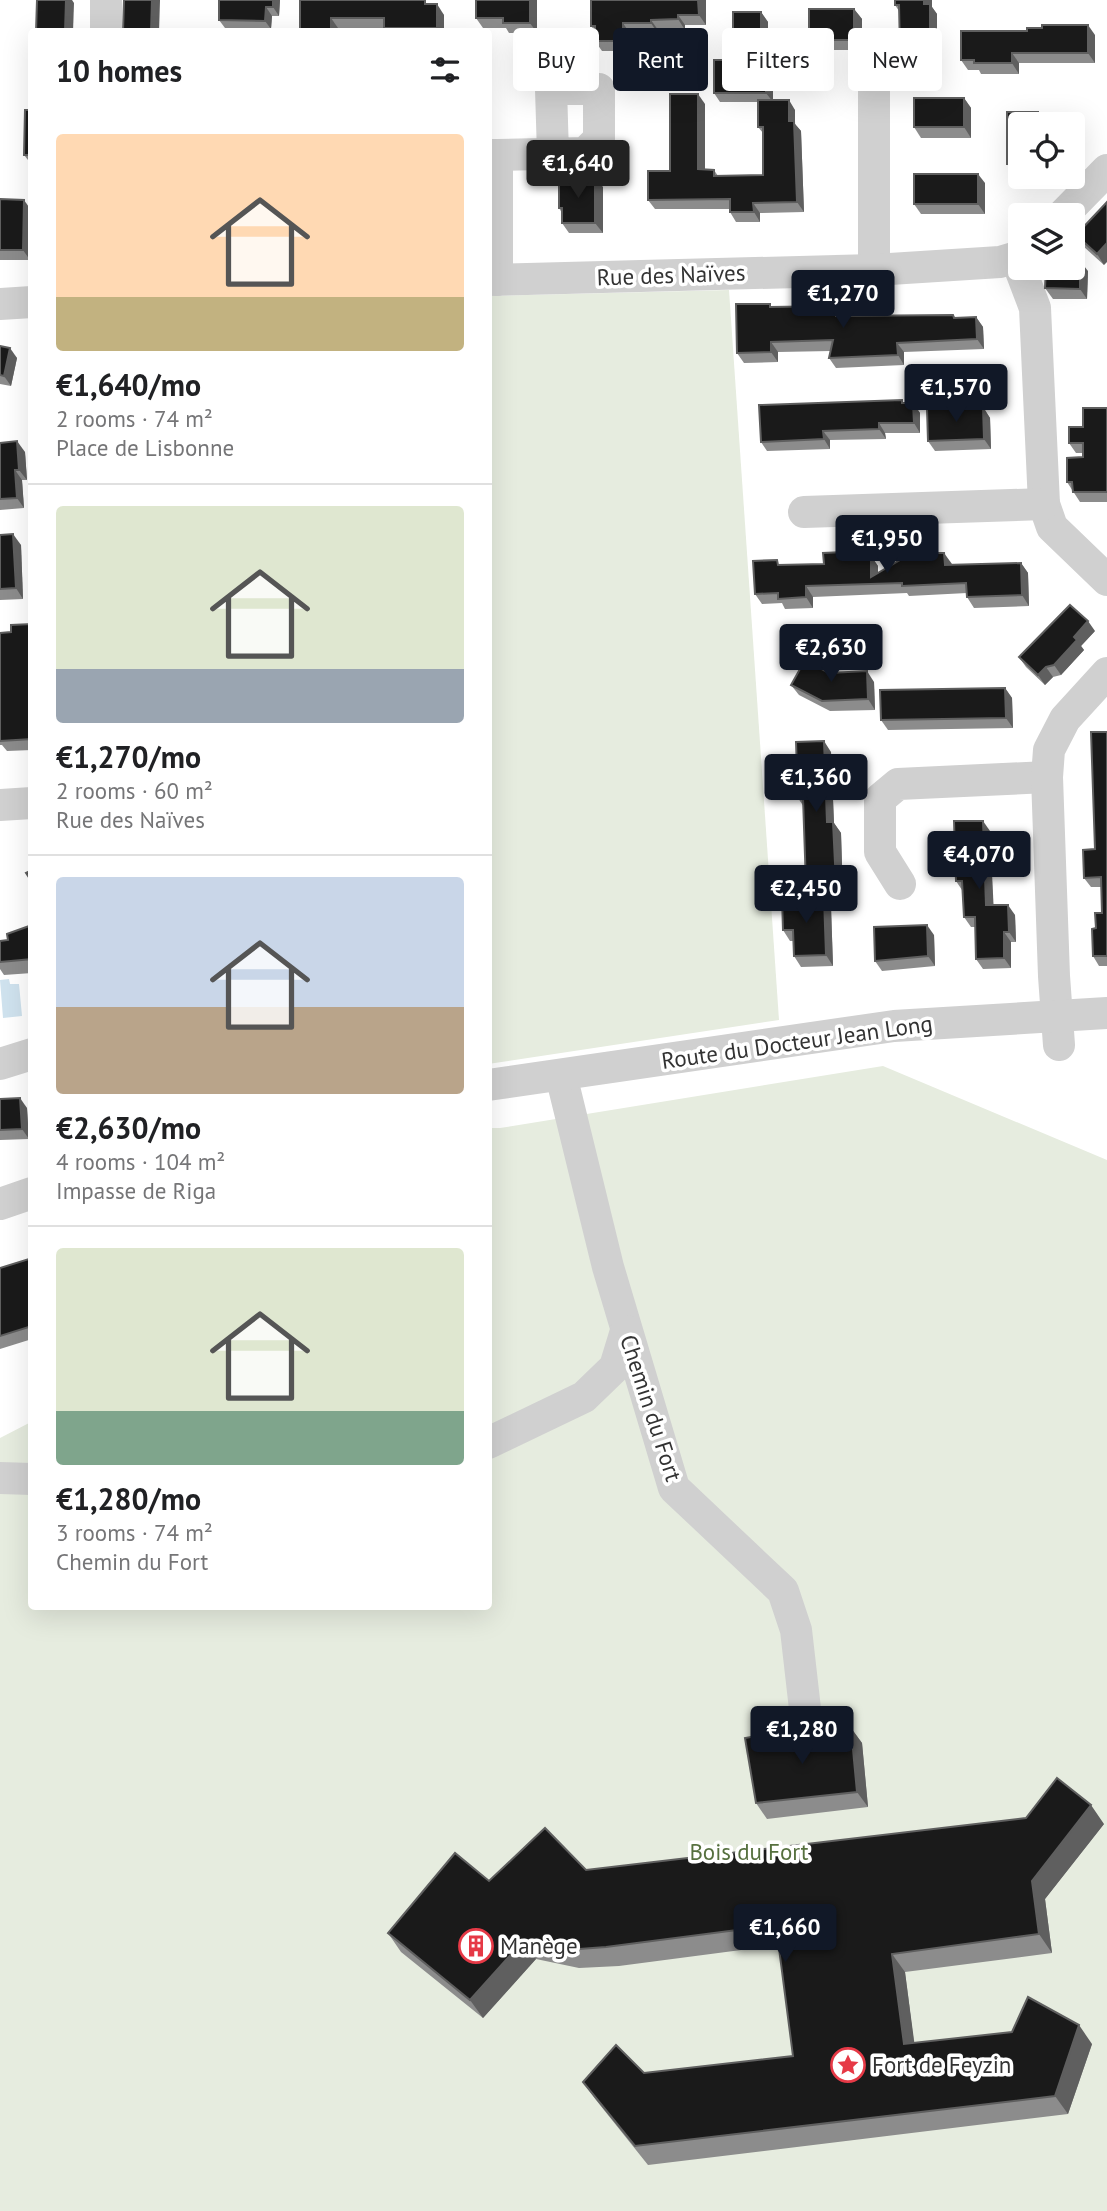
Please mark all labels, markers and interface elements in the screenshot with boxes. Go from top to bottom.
chip: Buy [513,28,599,91]
chip: Rent [613,28,708,91]
chip: Filters [722,28,834,91]
chip: New [848,28,942,91]
text: 10 homes [56,51,182,90]
icon: filters [426,51,464,89]
map controls [1008,112,1085,280]
button: locate [1008,112,1085,189]
pin: €1,640 [521,140,635,200]
text: €1,640 [542,148,614,177]
icon: home [197,179,323,305]
button: layers [1008,203,1085,280]
street label: Rue des Naïves [596,257,746,292]
pin: €1,270 [786,270,900,330]
text: €1,270 [807,278,879,307]
pin: €1,570 [899,364,1013,424]
text: €1,640/mo [56,365,201,404]
text: €1,570 [920,372,992,401]
text: 2 rooms · 74 m² [56,404,213,433]
text: Place de Lisbonne [56,433,234,462]
pin: €1,950 [830,516,944,575]
text: €1,950 [851,523,923,552]
icon: home [197,551,323,677]
pin: €2,630 [774,624,888,684]
text: €2,630 [795,632,867,661]
text: €1,270/mo [56,737,201,776]
pin: €1,360 [759,754,873,814]
text: €1,360 [780,762,852,791]
text: 2 rooms · 60 m² [56,776,213,805]
text: Rue des Naïves [56,805,205,834]
pin: €4,070 [922,832,1036,891]
text: €4,070 [943,839,1015,868]
pin: €2,450 [749,866,863,925]
text: €2,450 [770,873,842,902]
icon: home [197,922,323,1048]
street label: Route du Docteur Jean Long [660,1008,934,1075]
text: €2,630/mo [56,1108,201,1147]
text: 4 rooms · 104 m² [56,1147,225,1176]
text: Impasse de Riga [56,1176,216,1205]
icon: home [197,1293,323,1419]
street label: Chemin du Fort [614,1331,689,1485]
text: €1,280/mo [56,1479,201,1518]
text: 3 rooms · 74 m² [56,1518,213,1547]
text: Chemin du Fort [56,1547,208,1576]
pin: €1,280 [745,1706,859,1766]
text: €1,280 [766,1714,838,1743]
park label: Bois du Fort [689,1837,809,1866]
pin: €1,660 [728,1904,842,1964]
text: €1,660 [749,1912,821,1941]
building icon: Manège [457,1927,495,1965]
place label: Manège [500,1931,578,1960]
place icon: Fort de Feyzin [829,2046,867,2084]
place label: Fort de Feyzin [872,2050,1011,2079]

